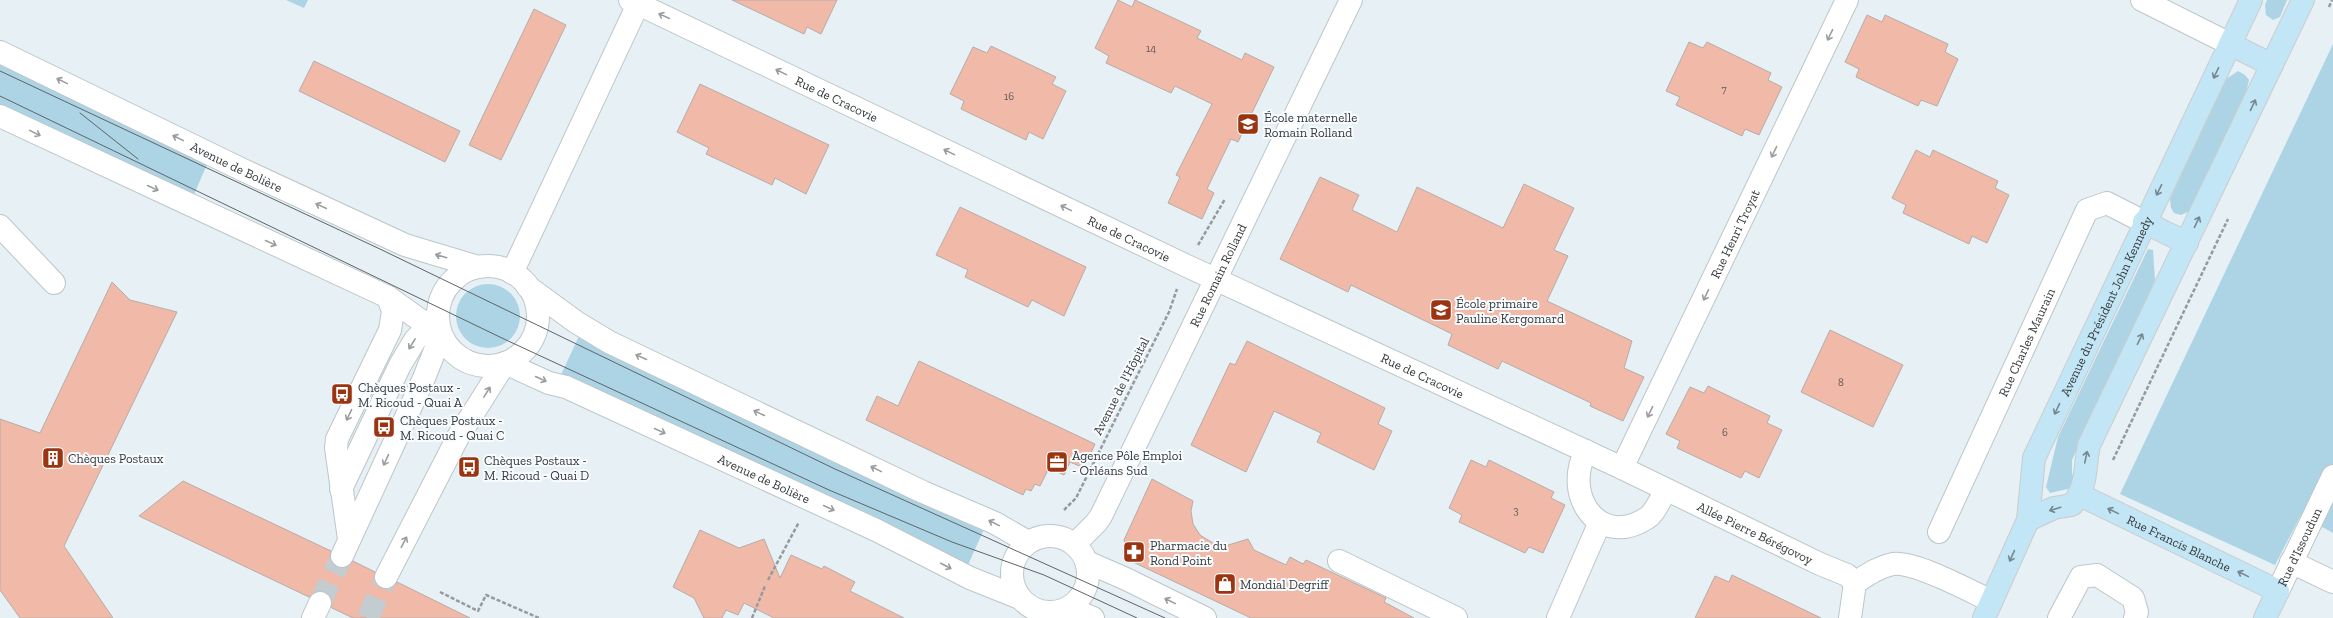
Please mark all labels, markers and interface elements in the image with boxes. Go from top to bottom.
one-way arrow [658,12,670,19]
one-way arrow [1826,29,1833,41]
house number: 14 [1146,42,1156,55]
one-way arrow [2212,67,2219,79]
one-way arrow [776,68,788,75]
street label: Rue de Cracovie [793,73,880,125]
one-way arrow [56,77,68,84]
house number: 7 [1721,83,1727,96]
house number: 16 [1004,90,1014,103]
one-way arrow [2250,99,2257,111]
place label: École maternelle Romain Rolland [1264,110,1357,140]
school or university icon: École maternelle Romain Rolland [1235,111,1261,137]
one-way arrow [29,130,41,137]
one-way arrow [173,134,185,141]
street label: Avenue de Bolière [188,138,285,195]
one-way arrow [1770,146,1777,158]
one-way arrow [943,148,955,155]
one-way arrow [2155,184,2162,196]
one-way arrow [146,185,158,192]
street label: Rue Henri Troyat [1707,187,1762,281]
one-way arrow [316,202,328,209]
one-way arrow [1061,204,1073,212]
street label: Rue de Cracovie [1085,212,1173,264]
street label: Avenue du Président John Kennedy [2057,213,2155,398]
one-way arrow [2194,217,2201,229]
street label: Rue Romain Rolland [1186,221,1249,329]
one-way arrow [264,240,276,247]
one-way arrow [435,252,448,259]
street label: Rue Charles Maurain [1995,285,2058,399]
one-way arrow [1702,289,1709,301]
place label: École primaire Pauline Kergomard [1456,296,1564,326]
school or university icon: École primaire Pauline Kergomard [1428,297,1454,323]
one-way arrow [2137,333,2144,345]
street label: Avenue de l'Hôpital [1090,334,1152,437]
one-way arrow [408,339,417,350]
street label: Rue de Cracovie [1379,350,1466,401]
one-way arrow [635,353,647,360]
one-way arrow [535,376,547,383]
house number: 8 [1838,376,1844,389]
place label: Chèques Postaux - M. Ricoud - Quai A [358,380,463,410]
bus stop icon: Chèques Postaux - M. Ricoud - Quai A [329,381,355,407]
one-way arrow [483,387,491,398]
one-way arrow [2053,403,2060,415]
one-way arrow [1646,406,1653,418]
one-way arrow [345,409,352,421]
one-way arrow [753,409,765,416]
place label: Chèques Postaux - M. Ricoud - Quai C [400,413,504,443]
bus stop icon: Chèques Postaux - M. Ricoud - Quai C [371,414,397,440]
house number: 6 [1722,426,1728,439]
one-way arrow [654,427,666,435]
building icon: Chèques Postaux [40,445,66,471]
place label: Agence Pôle Emploi - Orléans Sud [1072,448,1182,478]
office icon: Agence Pôle Emploi - Orléans Sud [1044,449,1070,475]
place label: Chèques Postaux [68,451,164,466]
street label: Avenue de Bolière [716,451,813,506]
one-way arrow [2083,451,2091,464]
place label: Chèques Postaux - M. Ricoud - Quai D [484,453,589,483]
one-way arrow [382,454,389,466]
bus stop icon: Chèques Postaux - M. Ricoud - Quai D [456,454,482,480]
one-way arrow [870,465,882,472]
street label: Allée Pierre Bérégovoy [1695,498,1816,567]
house number: 3 [1513,504,1519,517]
one-way arrow [823,505,835,512]
street label: Rue d'Issoudun [2274,505,2325,589]
one-way arrow [2049,506,2062,513]
one-way arrow [2107,507,2119,514]
street label: Rue Francis Blanche [2125,511,2233,575]
one-way arrow [988,519,1000,526]
one-way arrow [401,537,408,549]
place label: Pharmacie du Rond Point [1150,538,1228,568]
pharmacy icon: Pharmacie du Rond Point [1121,539,1147,565]
one-way arrow [2008,549,2015,561]
one-way arrow [939,563,951,570]
one-way arrow [2237,570,2249,577]
shop icon: Mondial Degriff [1212,571,1238,597]
place label: Mondial Degriff [1240,577,1329,592]
one-way arrow [1164,597,1176,604]

